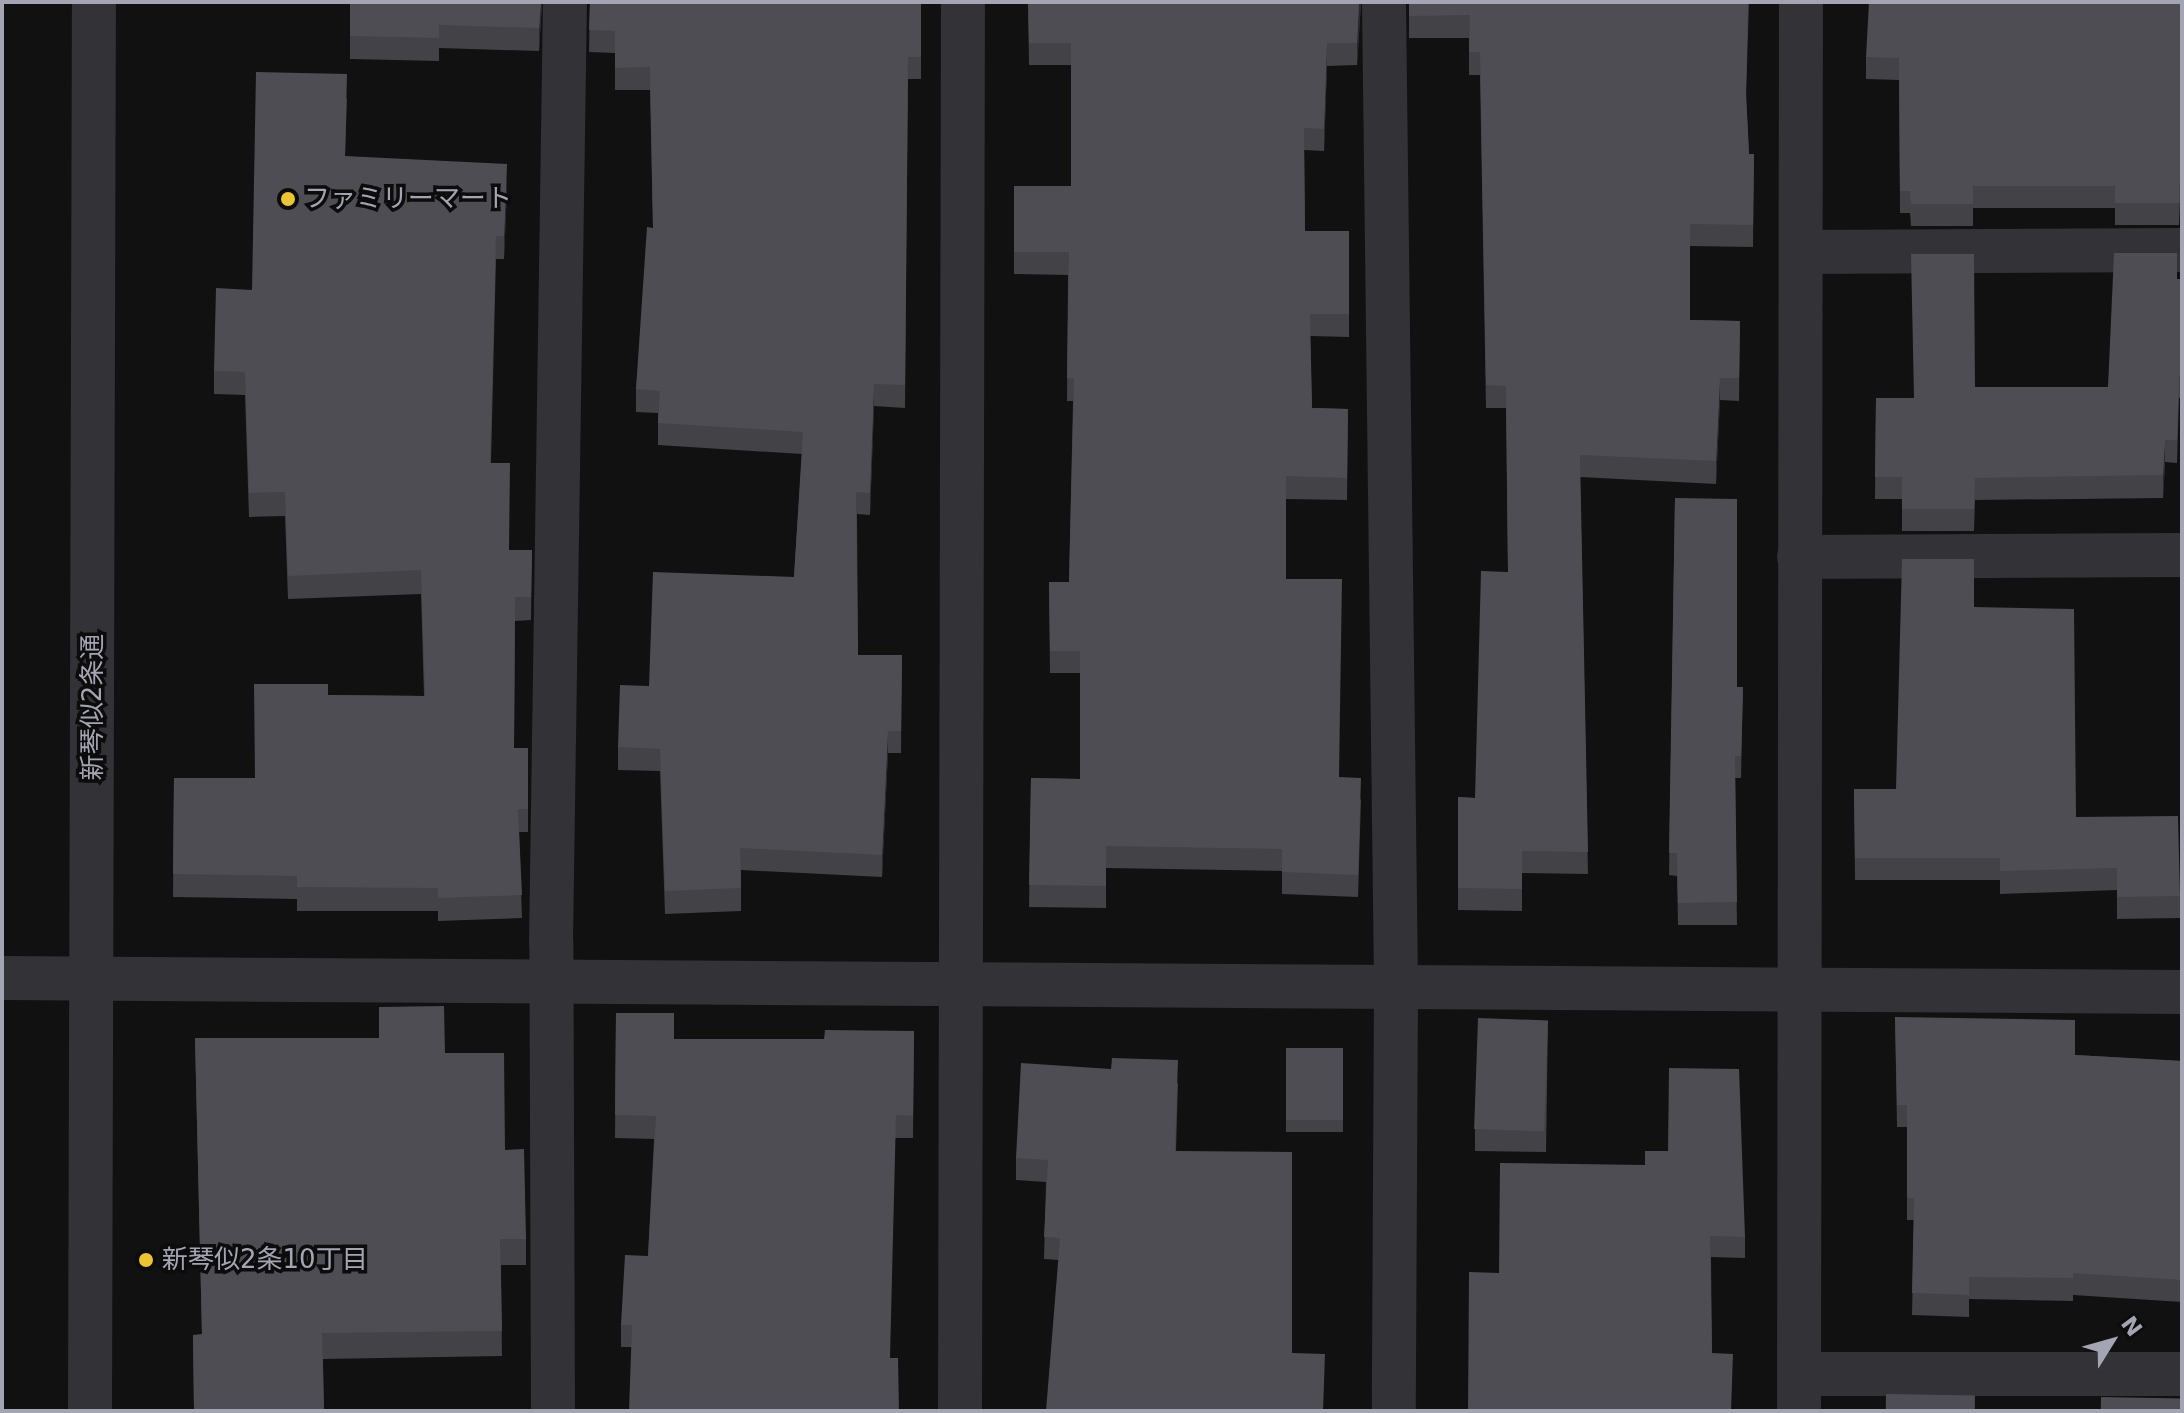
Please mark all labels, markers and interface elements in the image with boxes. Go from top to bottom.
place label: ファミリーマート [304,183,512,215]
marker: ファミリーマート [279,190,297,208]
street label: 新琴似2条通 [77,634,109,780]
place label: 新琴似2条10丁目 [162,1244,368,1276]
marker: 新琴似2条10丁目 [137,1251,155,1269]
north arrow [2072,1301,2152,1381]
text: N [2116,1311,2147,1341]

